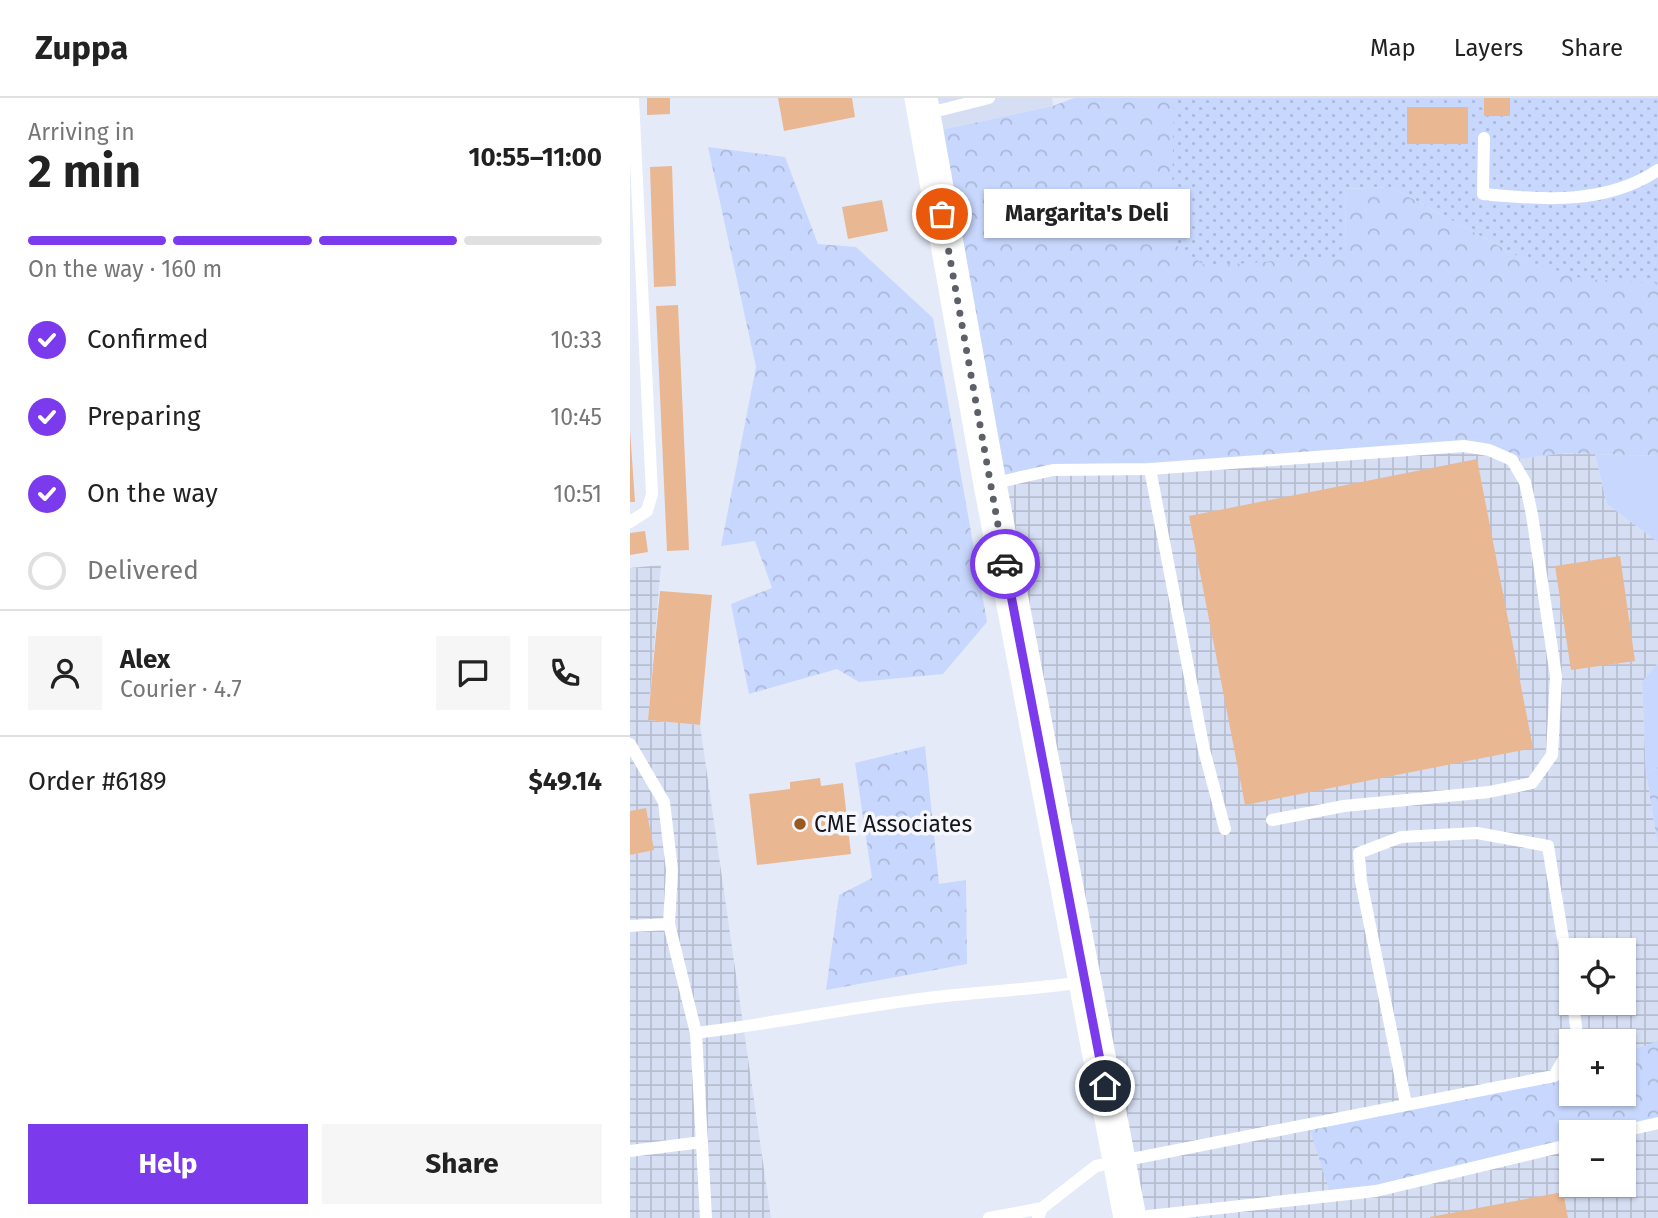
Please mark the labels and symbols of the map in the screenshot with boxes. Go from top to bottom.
pin [912,184,972,244]
callout: Margarita's Deli [984,190,1190,238]
courier [970,529,1040,599]
place label: CME Associates [814,810,972,838]
marker: CME Associates [792,816,808,832]
pin [1075,1056,1135,1116]

